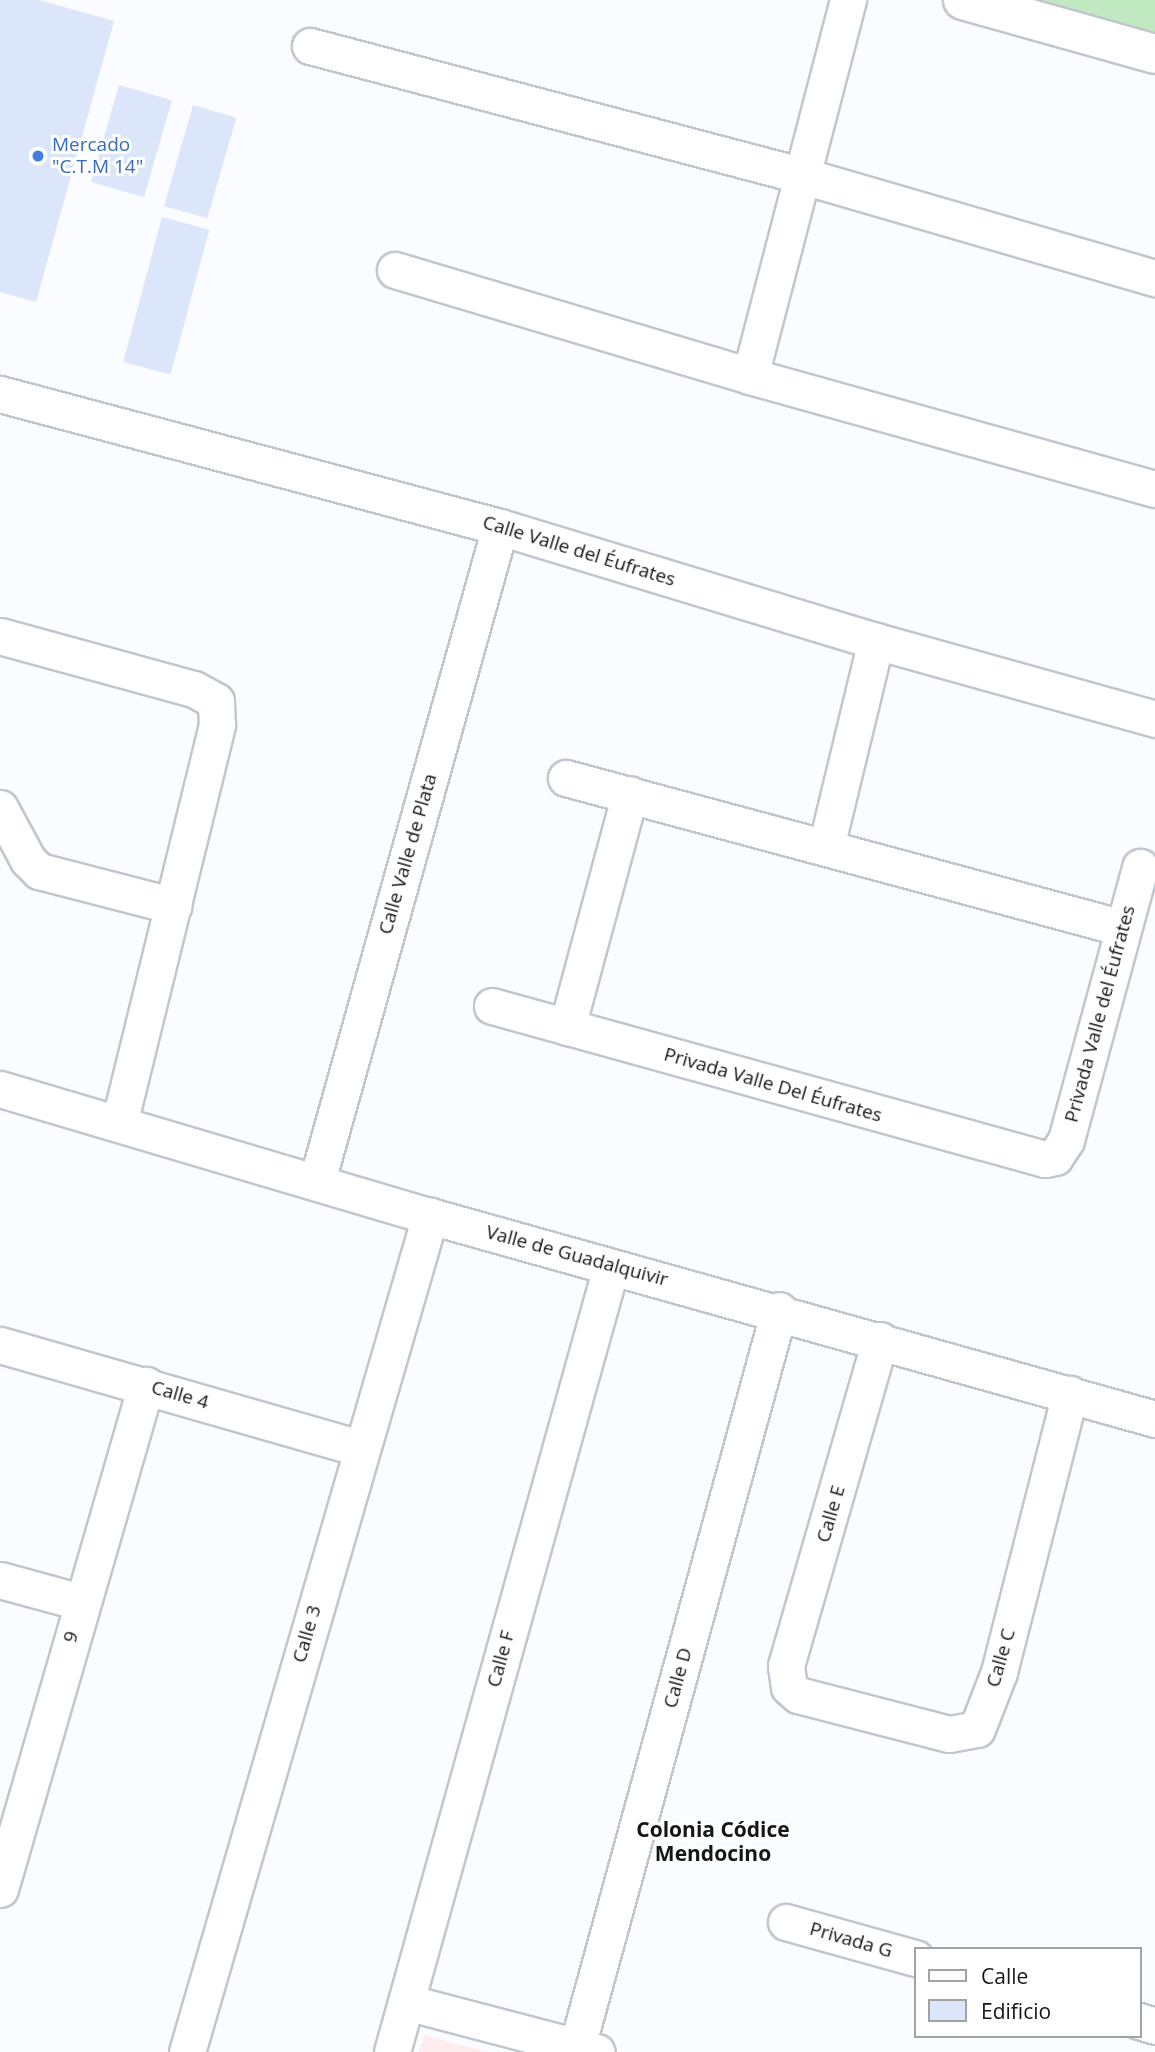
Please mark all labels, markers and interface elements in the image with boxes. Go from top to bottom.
place label: Mercado "C.T.M 14" [52,134,143,178]
marker: Mercado "C.T.M 14" [30,148,46,164]
street label: Calle Valle del Éufrates [480,511,678,591]
street label: Calle Valle de Plata [374,771,442,937]
street label: Privada Valle del Éufrates [1060,903,1140,1125]
street label: Privada Valle Del Éufrates [661,1043,885,1127]
street label: Valle de Guadalquivir [484,1221,670,1291]
street label: Calle 4 [149,1376,211,1414]
street label: Calle E [812,1483,850,1545]
street label: Calle 3 [288,1603,326,1665]
street label: Calle C [982,1626,1020,1690]
street label: Calle F [483,1628,519,1690]
street label: 9 [59,1629,83,1645]
street label: Calle D [659,1645,697,1711]
district label: Colonia Códice Mendocino [636,1816,790,1866]
street label: Privada G [807,1917,895,1963]
legend [914,1947,1141,2038]
text: Calle [981,1962,1028,1990]
text: Edificio [981,1997,1051,2025]

